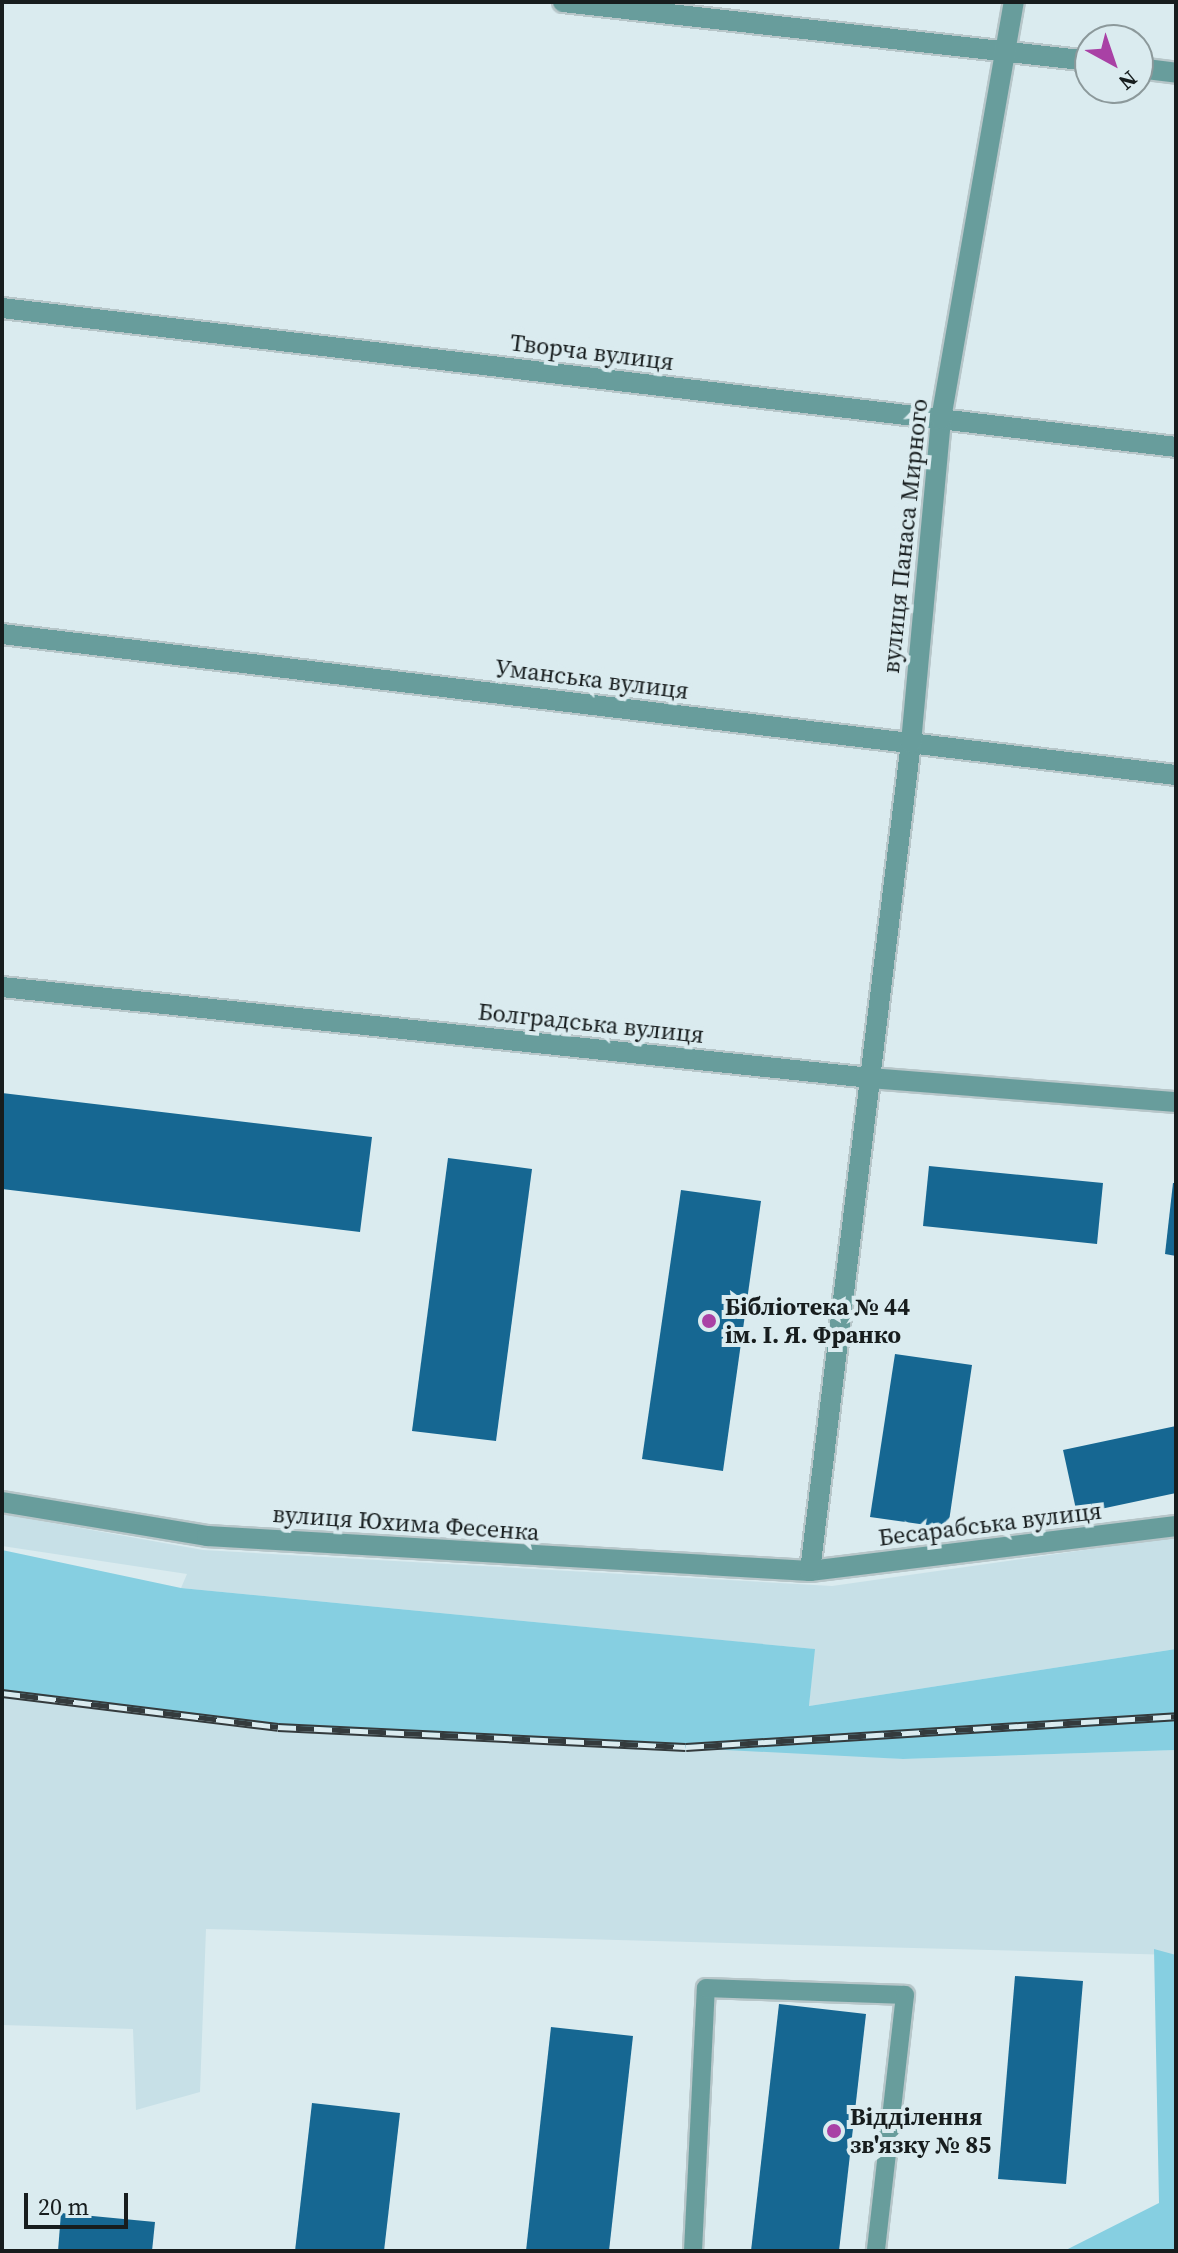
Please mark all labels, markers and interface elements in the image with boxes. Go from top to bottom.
north arrow [1074,24,1154,104]
text: N [1112,64,1144,97]
street label: Творча вулиця [509,328,675,376]
street label: вулиця Панаса Мирного [876,397,934,675]
street label: Уманська вулиця [494,653,690,705]
street label: Болградська вулиця [477,997,705,1049]
place label: Бібліотека № 44 ім. І. Я. Франко [725,1293,910,1349]
marker: Бібліотека № 44 ім. І. Я. Франко [700,1312,718,1330]
street label: Бесарабська вулиця [877,1496,1103,1552]
street label: вулиця Юхима Фесенка [272,1499,540,1547]
place label: Відділення зв'язку № 85 [850,2103,991,2159]
marker: Відділення зв'язку № 85 [825,2122,843,2140]
scale bar [28,2177,132,2227]
text: 20 m [38,2190,89,2223]

